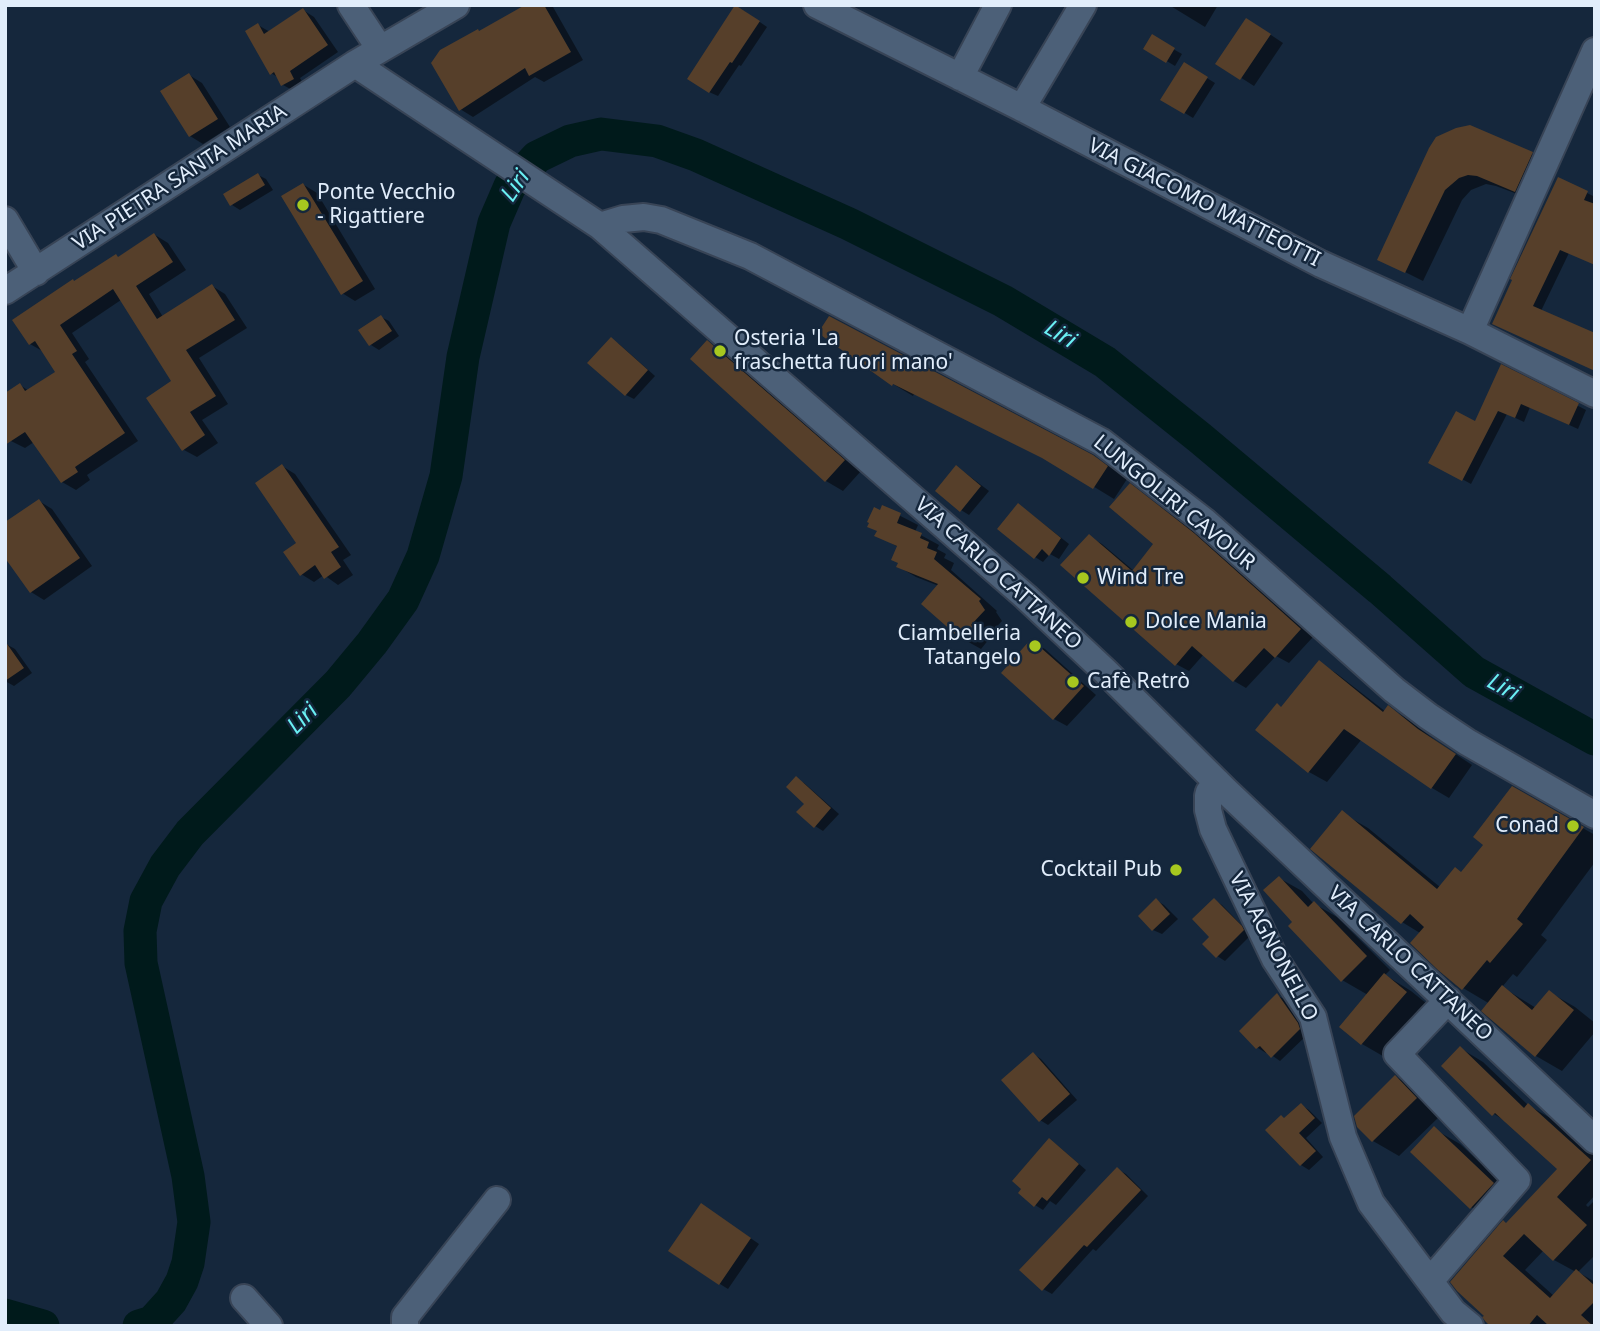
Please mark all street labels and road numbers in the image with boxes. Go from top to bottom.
street label: VIA PIETRA SANTA MARIA [68,99,292,257]
street label: VIA GIACOMO MATTEOTTI [1084,133,1324,273]
street label: LUNGOLIRI CAVOUR [1088,430,1260,576]
street label: VIA CARLO CATTANEO [909,492,1087,656]
street label: VIA AGNONELLO [1223,868,1323,1026]
street label: VIA CARLO CATTANEO [1323,881,1497,1047]

